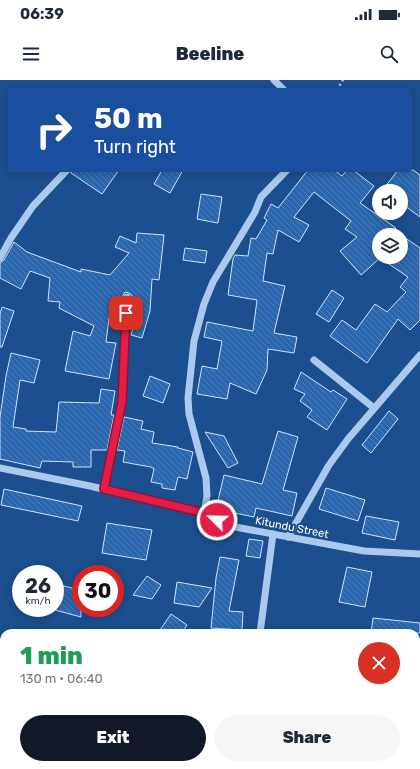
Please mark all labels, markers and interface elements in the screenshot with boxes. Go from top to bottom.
text: 06:39 [20,5,64,23]
icon: menu [20,43,42,65]
text: Beeline [176,43,244,65]
icon: search [378,43,400,65]
text: 50 m [94,102,163,135]
icon: right [28,104,80,156]
text: Turn right [94,136,176,158]
map controls [372,184,408,264]
button: sound [372,184,408,220]
button: layers [372,228,408,264]
pin [109,296,143,330]
icon: arrive [115,302,137,324]
position arrow [196,499,238,541]
street label: Kitundu Street [254,514,330,541]
speed limit sign: 30 [72,565,124,617]
text: 26 [25,574,51,598]
text: km/h [26,595,50,607]
text: 1 min [20,642,83,670]
button: close [358,642,400,684]
text: 130 m · 06:40 [20,671,103,686]
button: Exit [20,715,206,761]
button: Share [214,715,400,761]

